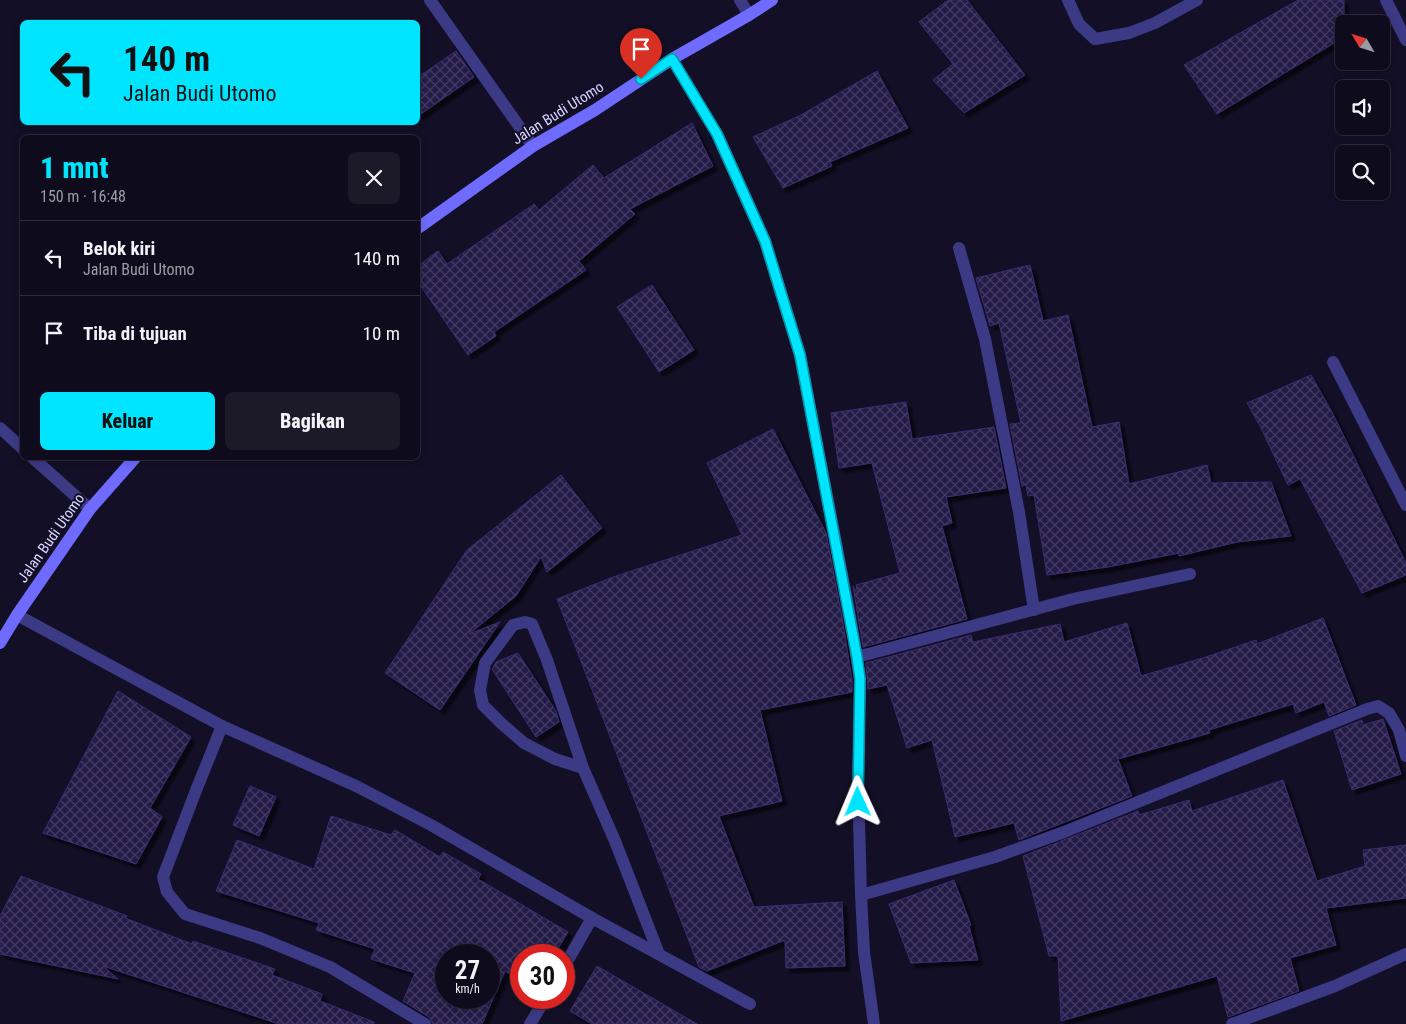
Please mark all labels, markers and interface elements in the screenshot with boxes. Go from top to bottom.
north arrow [1335,15,1390,70]
map controls [1335,15,1390,200]
pin [620,28,662,79]
icon: arrive [627,35,655,63]
text: 140 m [123,39,210,80]
icon: left [40,40,105,105]
street label: Jalan Budi Utomo [509,78,607,148]
button: sound [1335,80,1390,135]
text: Jalan Budi Utomo [123,81,276,106]
button: search [1335,145,1390,200]
text: 1 mnt [40,150,108,185]
button: close [348,152,400,204]
text: 150 m · 16:48 [40,187,126,206]
text: Belok kiri [83,237,155,260]
icon: left [40,244,68,272]
text: 140 m [353,247,400,270]
text: Jalan Budi Utomo [83,260,195,279]
icon: arrive [40,319,68,347]
text: Tiba di tujuan [83,322,187,345]
text: 10 m [363,322,400,345]
button: Keluar [40,392,215,450]
button: Bagikan [225,392,400,450]
street label: Jalan Budi Utomo [14,490,88,586]
position arrow [831,775,883,827]
speed limit sign: 30 [510,944,575,1009]
text: 27 [455,956,480,985]
text: km/h [455,982,480,996]

